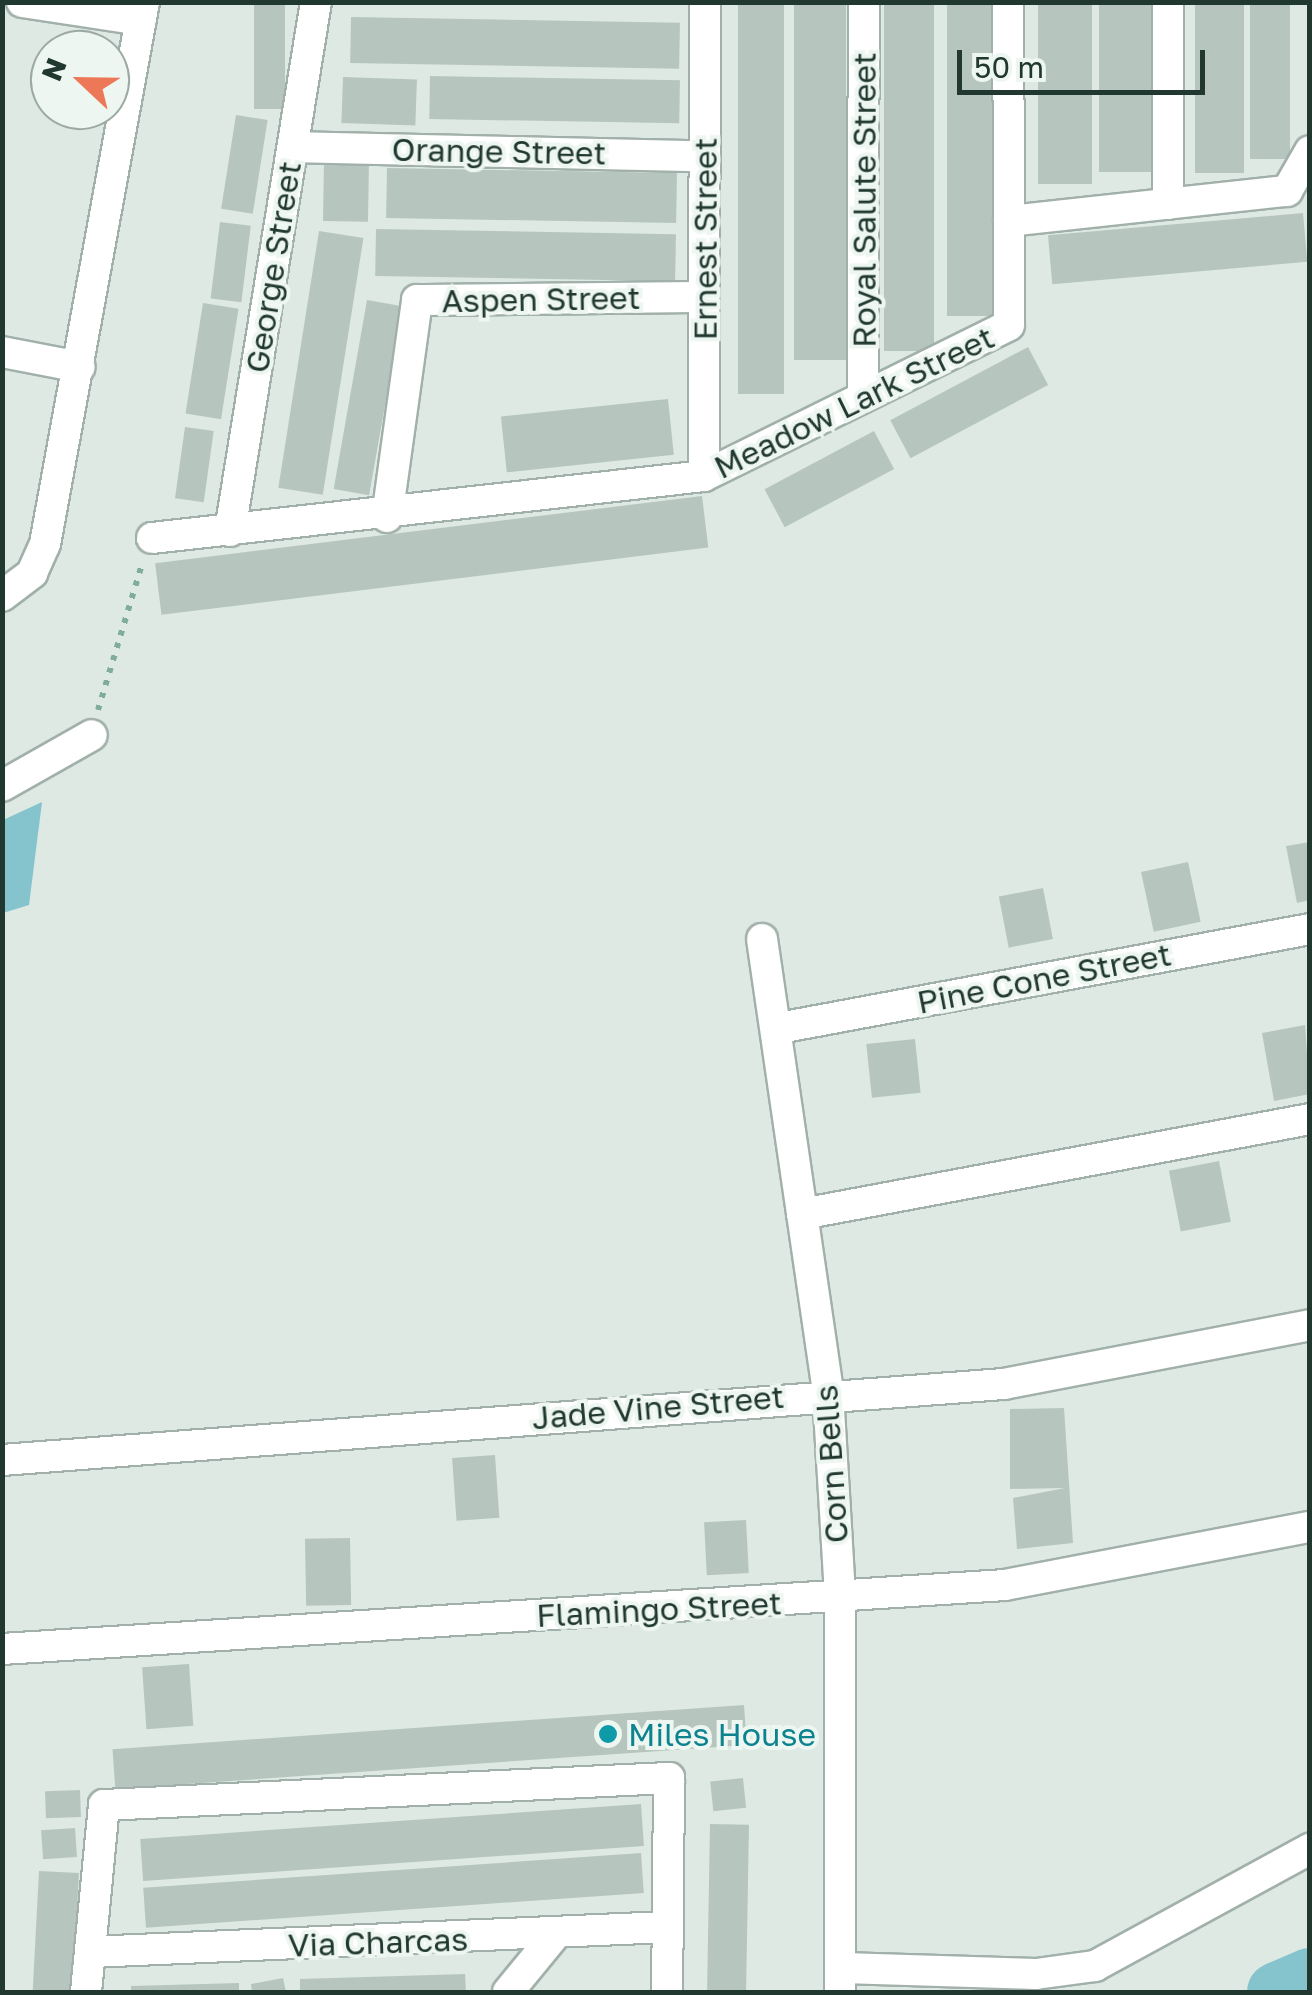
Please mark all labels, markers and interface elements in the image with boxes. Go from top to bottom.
north arrow [30,30,130,130]
scale bar [962,30,1210,92]
text: 50 m [974,49,1044,85]
street label: Royal Salute Street [845,52,883,348]
text: N [34,53,73,85]
street label: Orange Street [391,130,607,172]
street label: Ernest Street [686,138,724,340]
street label: George Street [237,159,309,375]
street label: Aspen Street [441,278,641,320]
street label: Meadow Lark Street [708,318,1000,486]
street label: Pine Cone Street [914,935,1174,1021]
street label: Jade Vine Street [530,1377,786,1437]
street label: Corn Bells [806,1384,856,1544]
street label: Flamingo Street [535,1583,783,1635]
place label: Miles House [628,1715,816,1753]
marker: Miles House [597,1723,619,1745]
street label: Via Charcas [287,1920,469,1964]

